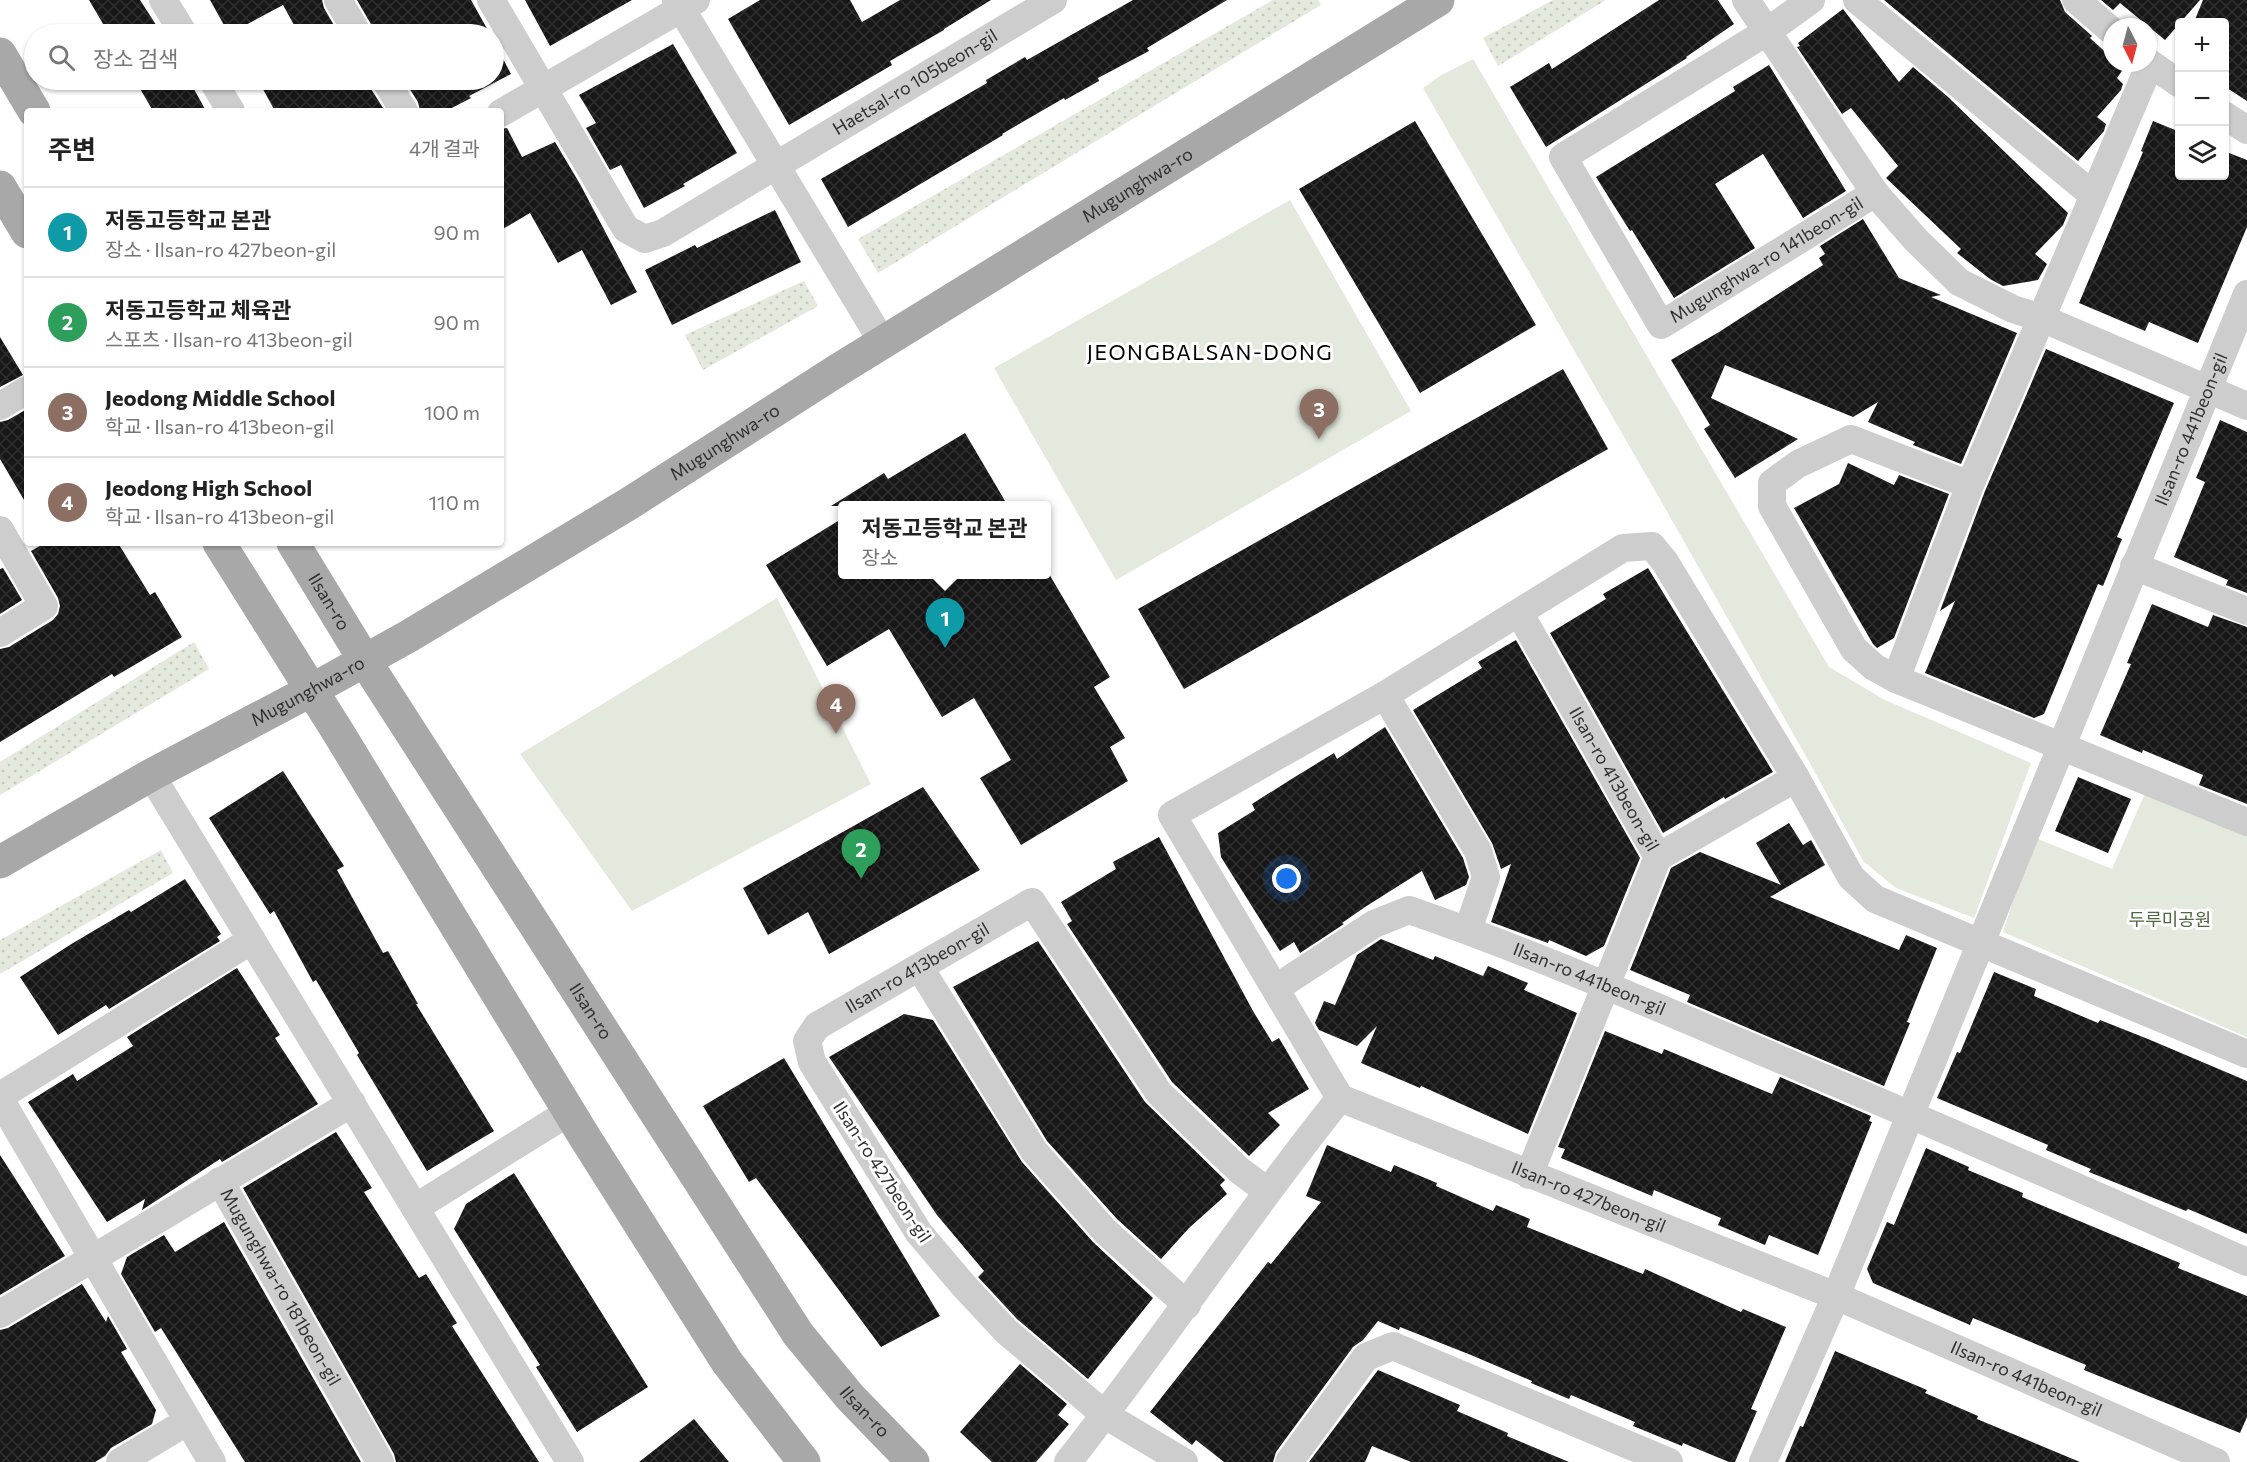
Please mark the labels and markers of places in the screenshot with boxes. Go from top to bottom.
pin: 3 [1300,390,1338,439]
pin: 1 [926,598,964,648]
pin: 4 [816,684,856,734]
pin: 2 [842,830,880,879]

